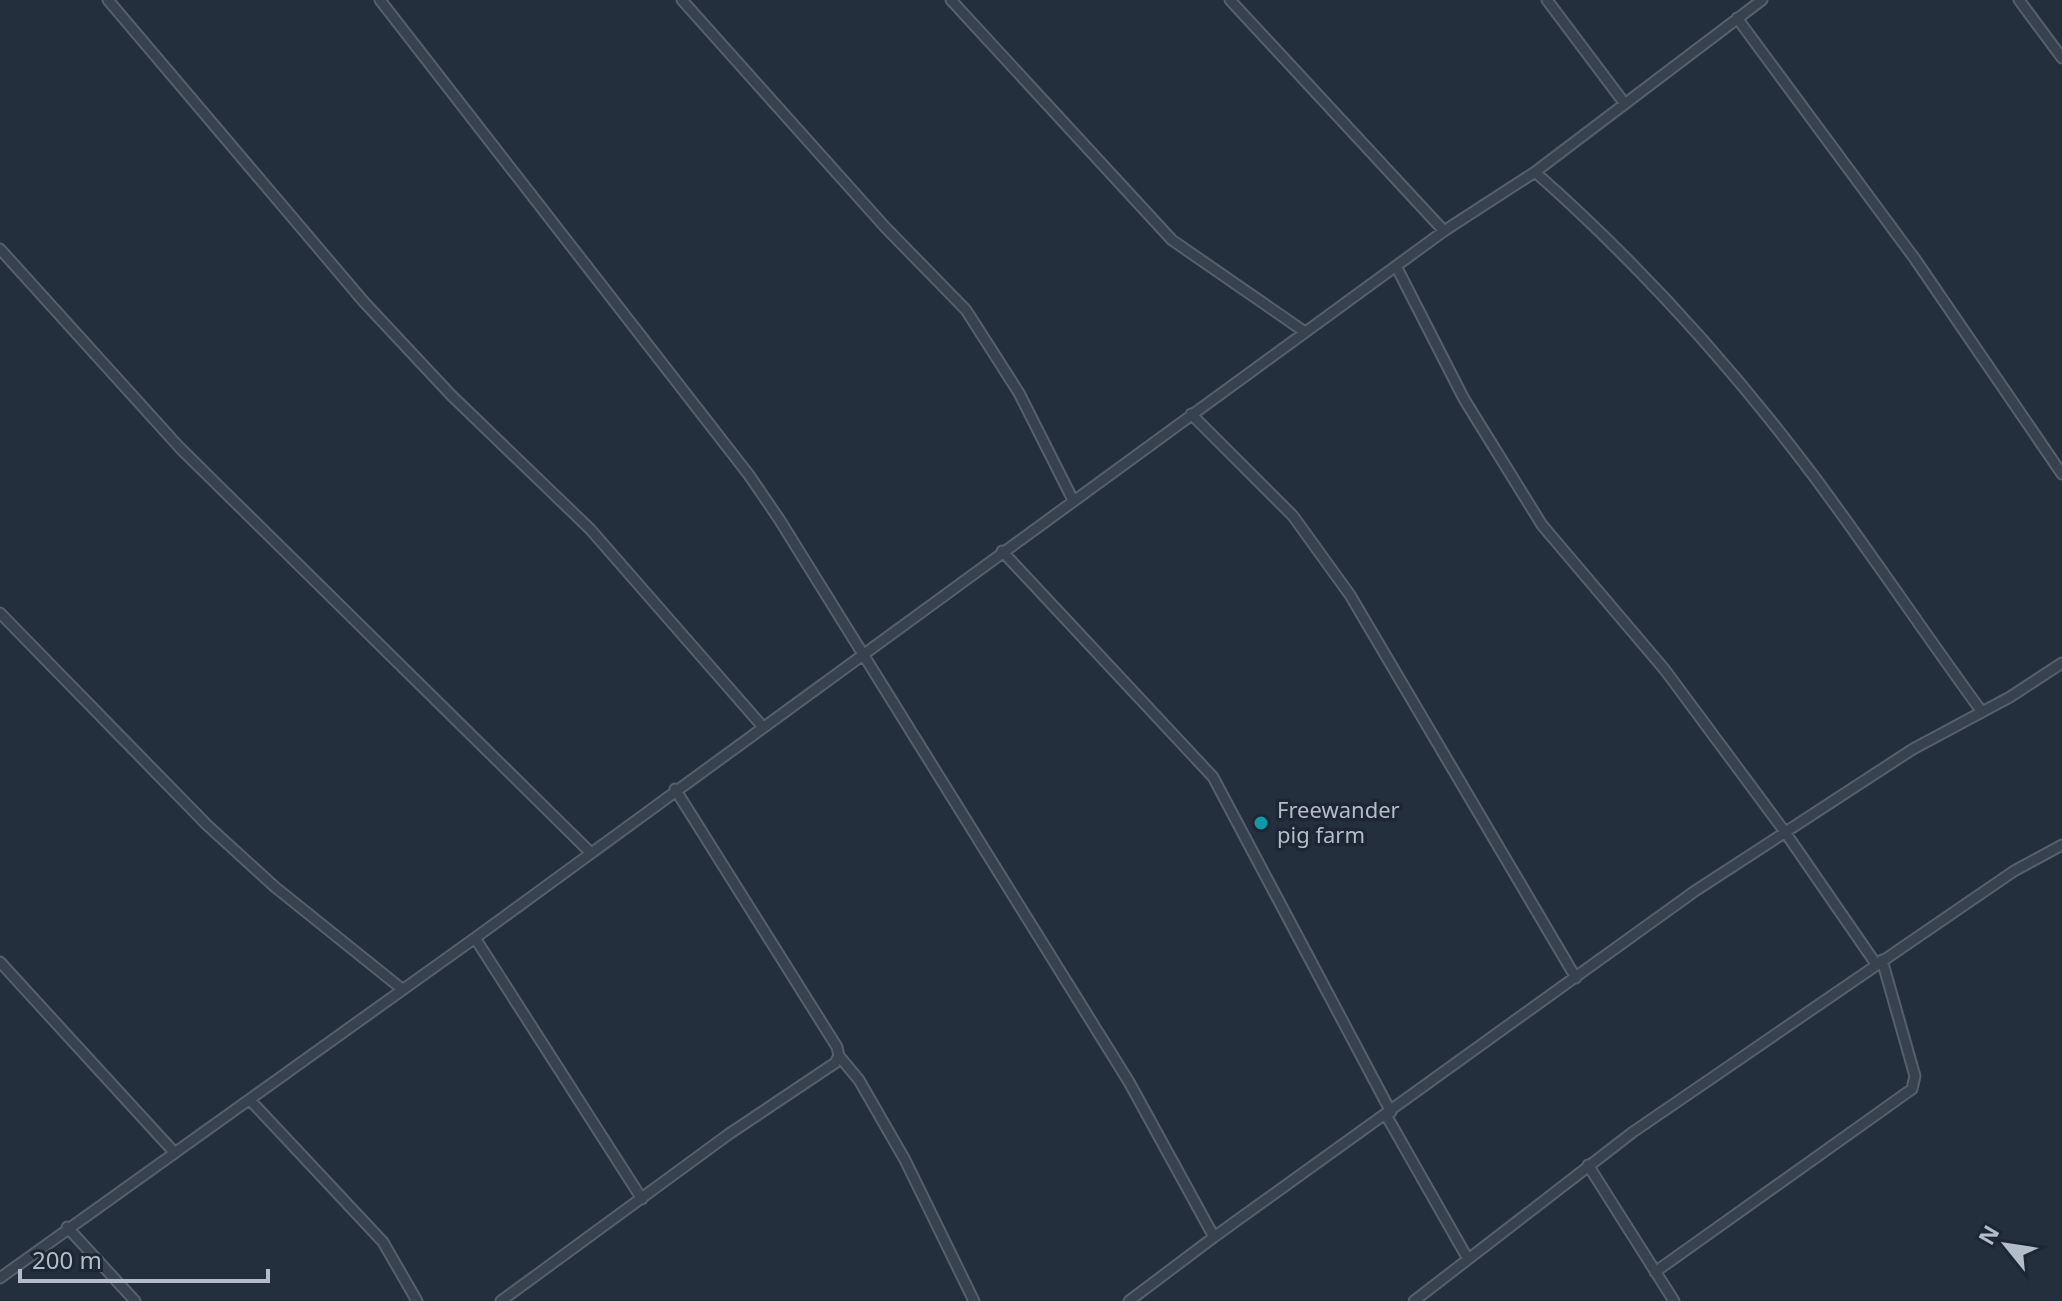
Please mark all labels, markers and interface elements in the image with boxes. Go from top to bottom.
place label: Freewander pig farm [1277,794,1400,849]
marker: Freewander pig farm [1252,814,1270,832]
north arrow [1966,1205,2046,1285]
text: N [1970,1219,2005,1250]
scale bar [20,1233,268,1283]
text: 200 m [32,1243,102,1276]

